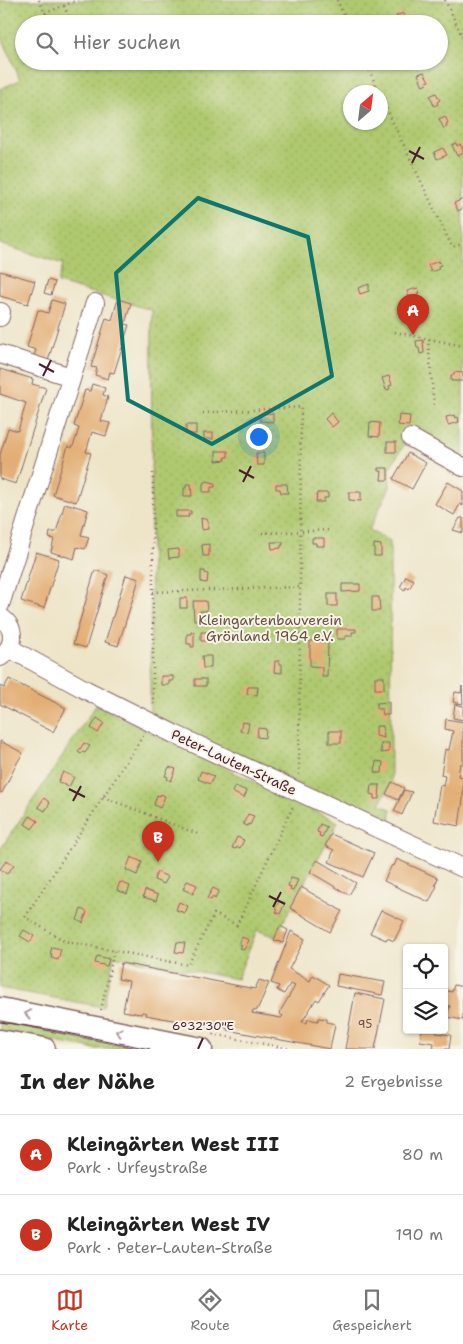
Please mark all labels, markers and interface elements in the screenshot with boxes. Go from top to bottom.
search box [15,15,448,70]
icon: search [33,29,61,57]
text: Hier suchen [73,30,181,55]
north arrow [343,85,388,130]
pin: A [397,294,429,335]
your location [246,424,272,450]
park label: Kleingartenbauverein Grönland 1964 e.V. [198,611,342,645]
street label: Peter-Lauten-Straße [168,725,300,799]
pin: B [142,821,174,862]
map controls [403,944,448,1034]
button: locate [403,944,448,989]
button: layers [403,989,448,1034]
one-way arrow [24,1010,33,1020]
house number: 95 [358,1017,372,1032]
text: 6°32'30"E [172,1018,234,1034]
one-way arrow [114,1028,123,1038]
text: In der Nähe [20,1068,155,1096]
text: 2 Ergebnisse [344,1071,443,1092]
text: Kleingärten West III [67,1132,279,1157]
text: A [30,1144,42,1165]
text: 80 m [402,1144,443,1165]
text: Park · Urfeystraße [67,1157,208,1178]
text: Kleingärten West IV [67,1212,270,1237]
text: B [31,1224,41,1245]
text: 190 m [396,1224,443,1245]
text: Park · Peter-Lauten-Straße [67,1237,273,1258]
tab: Karte [51,1286,88,1334]
tab: Route [190,1286,230,1334]
tab: Gespeichert [332,1286,412,1334]

